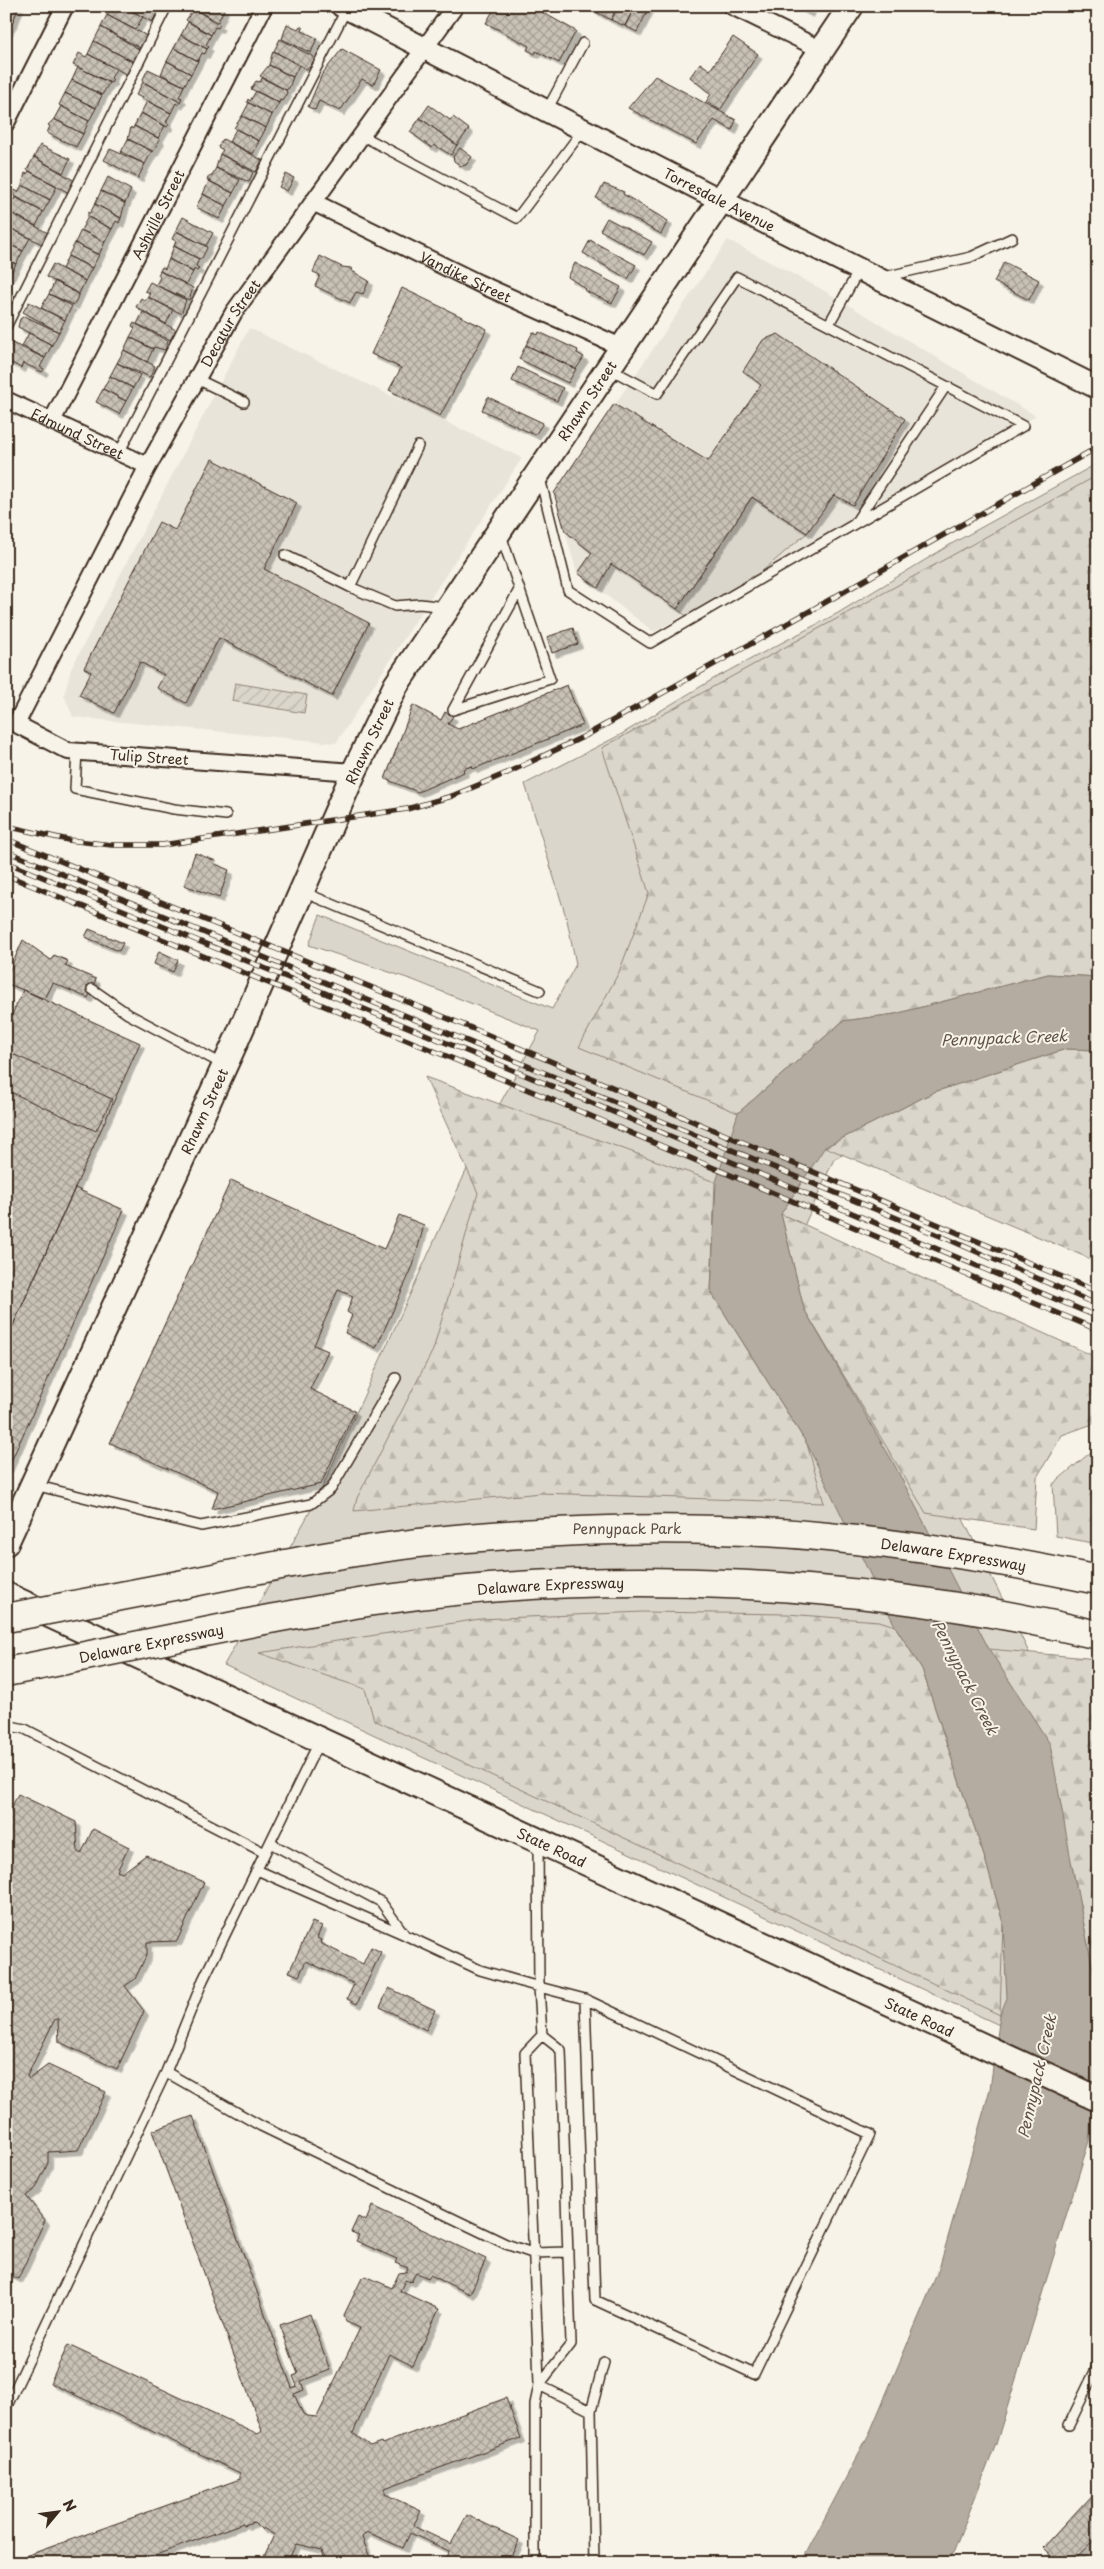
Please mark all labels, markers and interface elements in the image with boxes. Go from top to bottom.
street label: Torresdale Avenue [660,162,779,236]
street label: Ashville Street [126,166,189,263]
street label: Vandike Street [417,246,515,307]
street label: Decatur Street [195,275,265,371]
street label: Rhawn Street [552,356,621,445]
street label: Edmund Street [28,403,128,464]
street label: Rhawn Street [339,695,399,787]
street label: Tulip Street [109,744,189,770]
water label: Pennypack Creek [941,1023,1068,1051]
street label: Rhawn Street [175,1064,233,1158]
park label: Pennypack Park [572,1518,682,1539]
street label: Delaware Expressway [879,1532,1028,1576]
street label: Delaware Expressway [476,1572,624,1600]
water label: Pennypack Creek [927,1616,1005,1739]
street label: Delaware Expressway [77,1618,225,1668]
street label: State Road [514,1822,590,1872]
street label: State Road [881,1991,958,2042]
water label: Pennypack Creek [1011,2011,1062,2140]
north arrow [32,2486,82,2536]
text: N [58,2496,82,2515]

